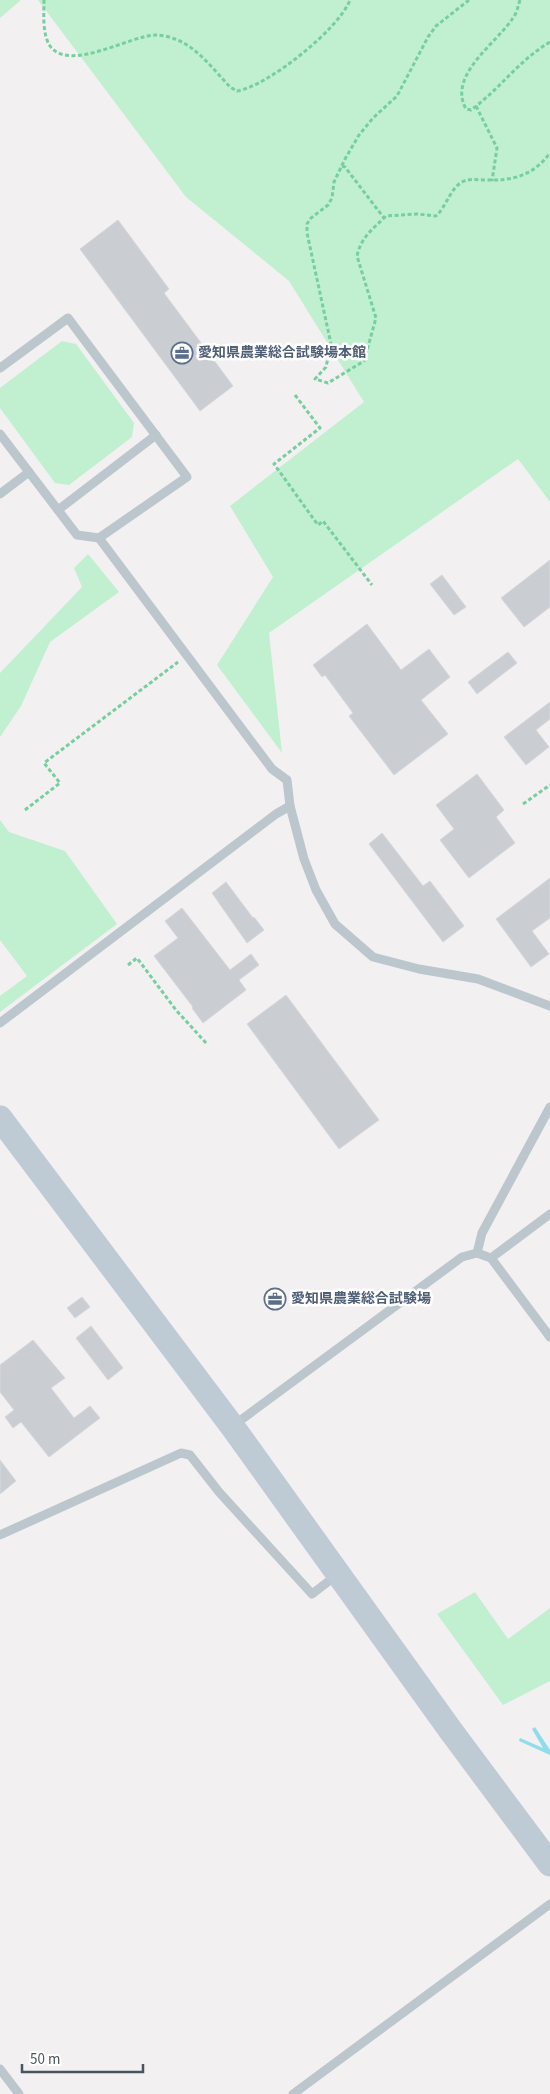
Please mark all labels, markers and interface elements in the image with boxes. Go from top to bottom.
office icon: 愛知県農業総合試験場本館 [170,341,194,365]
place label: 愛知県農業総合試験場本館 [198,343,366,363]
office icon: 愛知県農業総合試験場 [263,1287,287,1311]
place label: 愛知県農業総合試験場 [291,1289,431,1309]
scale bar [22,2042,144,2074]
text: 50 m [30,2049,60,2070]

